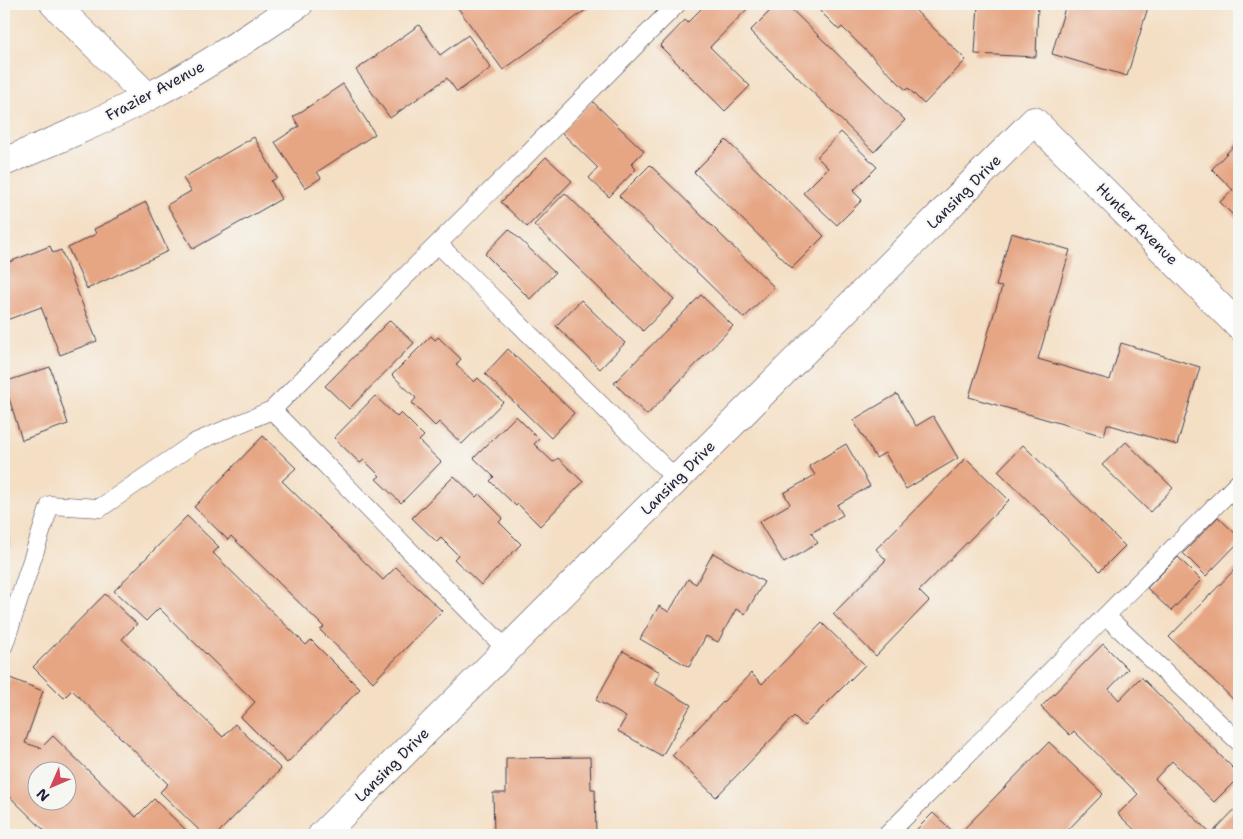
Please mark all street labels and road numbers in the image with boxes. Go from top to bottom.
street label: Frazier Avenue [102,57,208,125]
street label: Lansing Drive [922,150,1006,234]
street label: Hunter Avenue [1092,179,1182,269]
street label: Lansing Drive [636,436,720,520]
street label: Lansing Drive [350,723,434,807]

